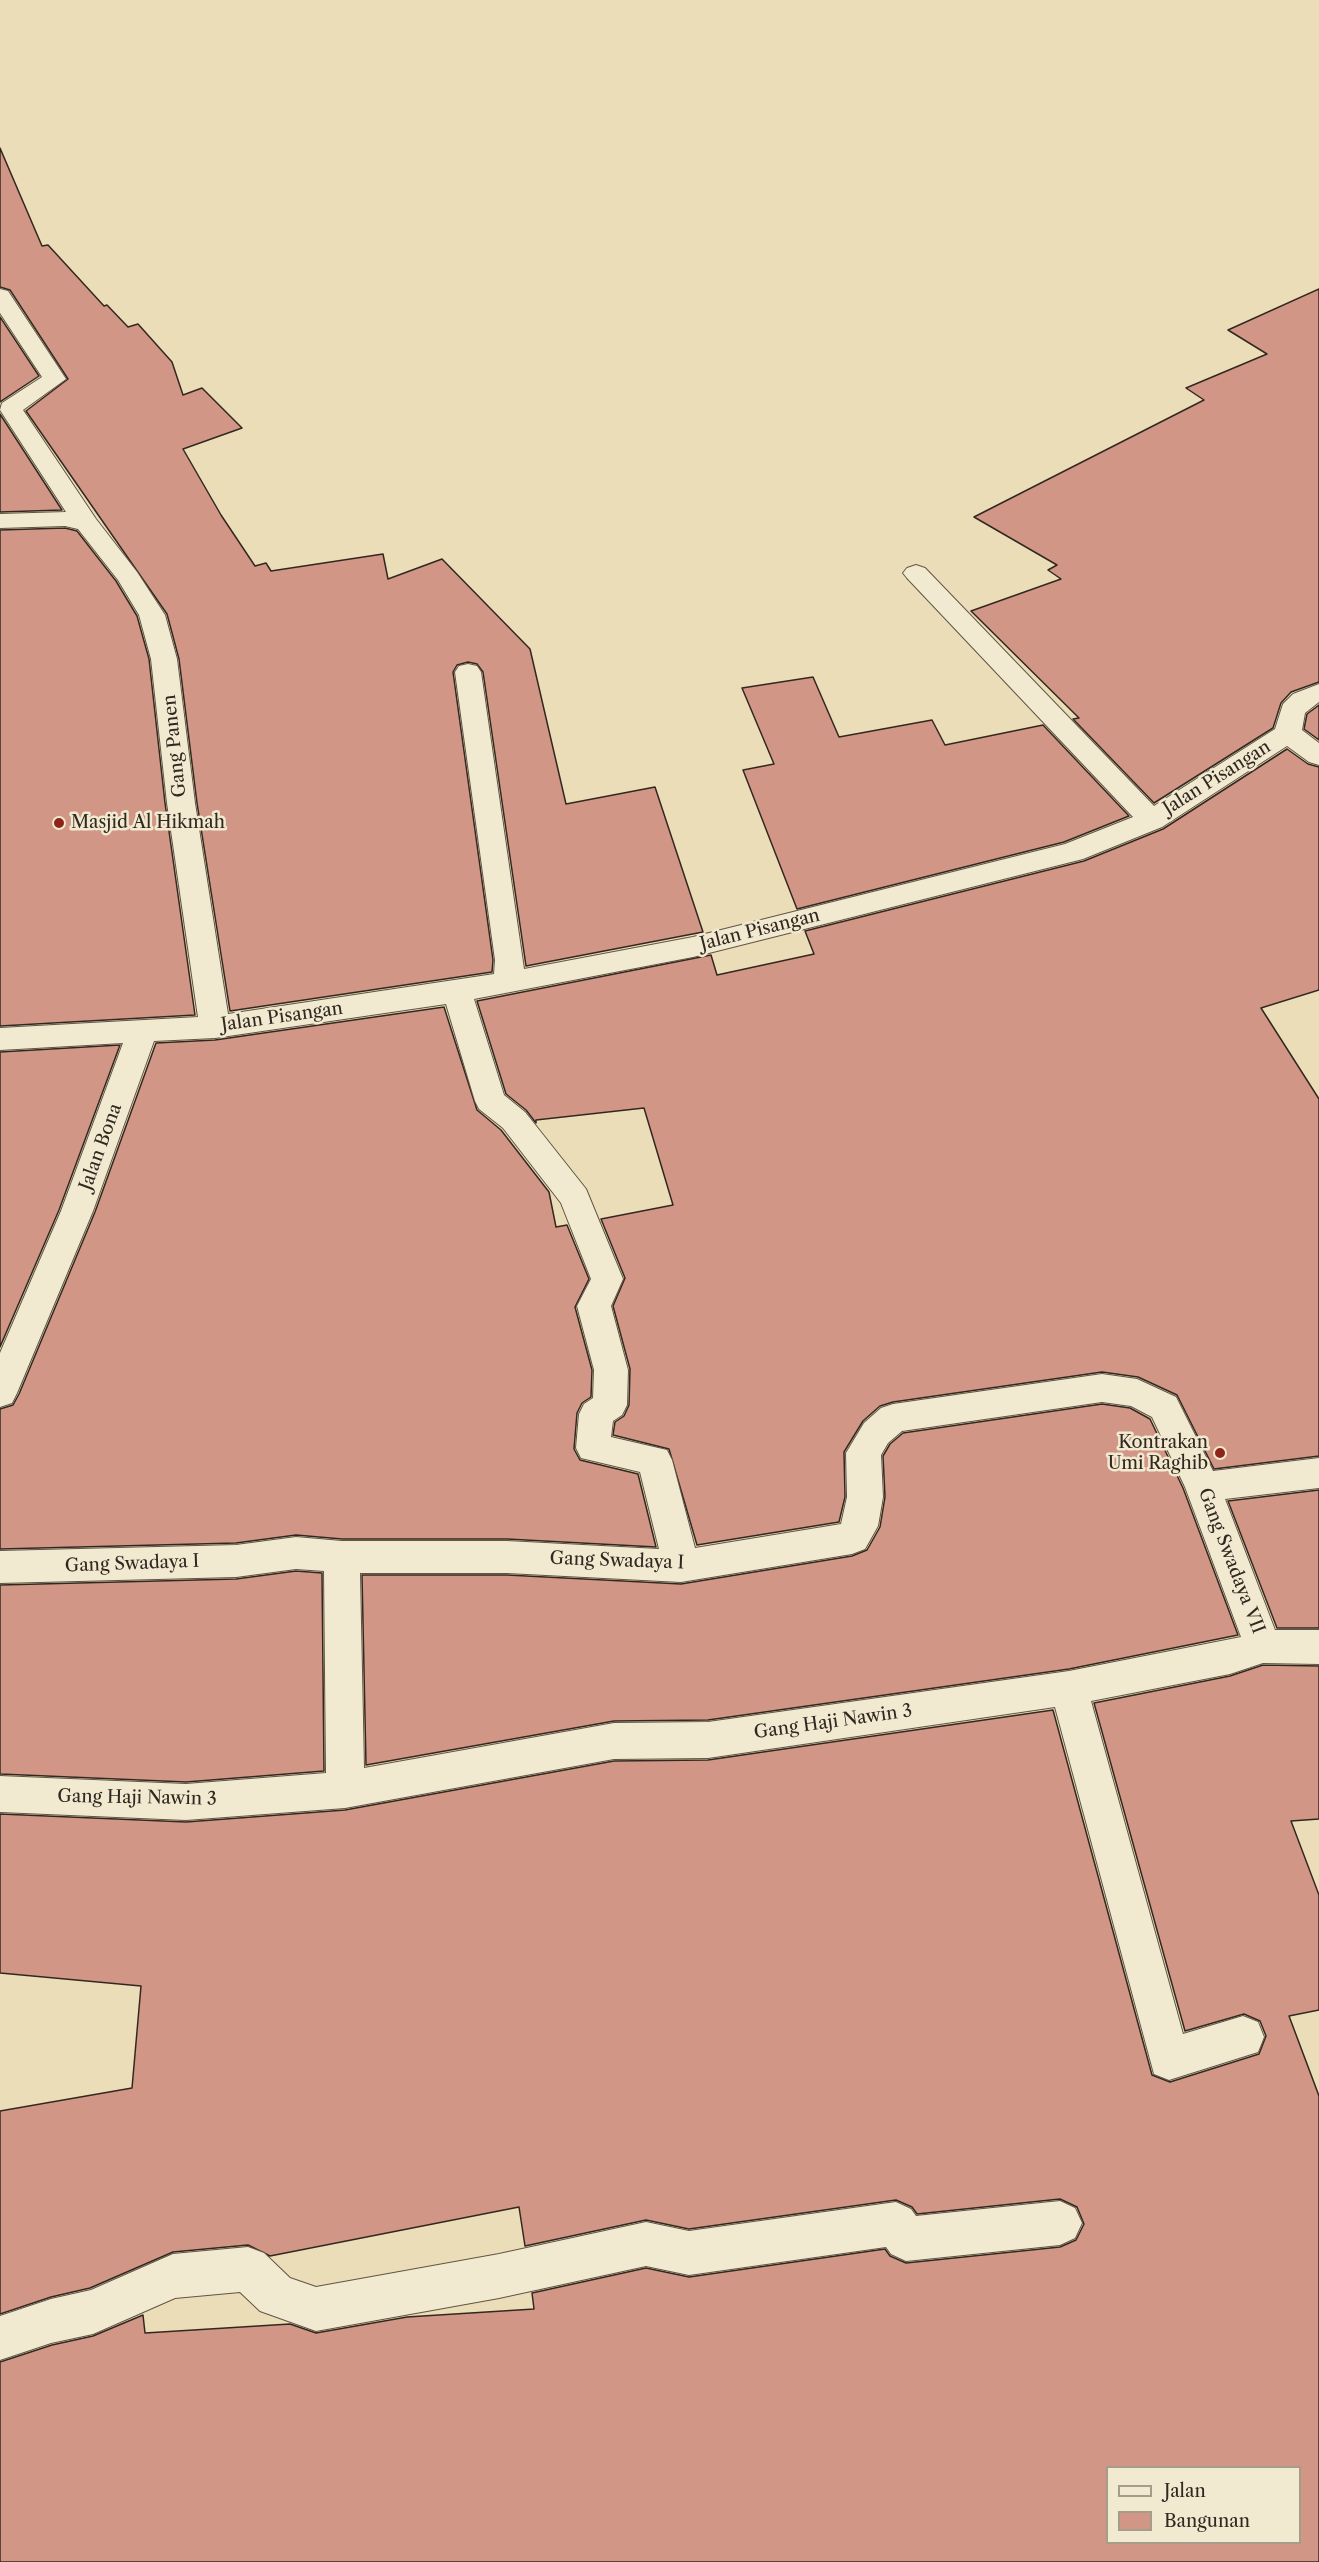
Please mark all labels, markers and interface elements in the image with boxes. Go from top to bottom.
street label: Gang Panen [159,694,191,798]
street label: Jalan Pisangan [1159,736,1275,820]
place label: Masjid Al Hikmah [71,812,225,834]
marker: Masjid Al Hikmah [52,816,66,830]
street label: Jalan Pisangan [698,905,822,955]
street label: Jalan Pisangan [220,998,344,1036]
street label: Jalan Bona [75,1101,127,1193]
place label: Kontrakan Umi Raghib [1108,1432,1208,1474]
marker: Kontrakan Umi Raghib [1213,1446,1227,1460]
street label: Gang Swadaya VII [1193,1485,1269,1637]
street label: Gang Swadaya I [549,1548,685,1574]
street label: Gang Swadaya I [64,1551,200,1577]
street label: Gang Haji Nawin 3 [753,1700,913,1744]
street label: Gang Haji Nawin 3 [57,1786,217,1810]
legend [1106,2466,1301,2544]
text: Jalan [1164,2480,1206,2502]
text: Bangunan [1164,2510,1250,2532]

